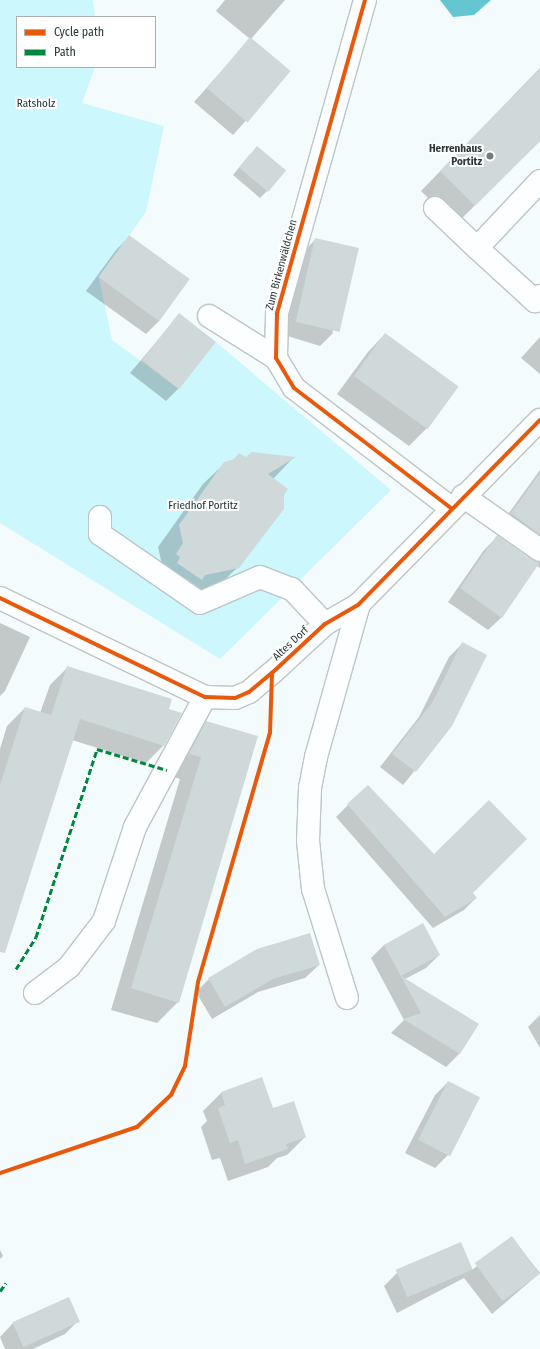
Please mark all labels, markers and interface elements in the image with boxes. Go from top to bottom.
legend [16,16,156,68]
text: Cycle path [54,25,104,39]
text: Path [54,45,76,59]
park label: Ratsholz [17,97,55,111]
place label: Herrenhaus Portitz [429,143,482,169]
marker: Herrenhaus Portitz [485,151,495,161]
street label: Zum Birkenwäldchen [264,218,300,312]
park label: Friedhof Portitz [168,499,238,513]
street label: Altes Dorf [270,624,312,664]

